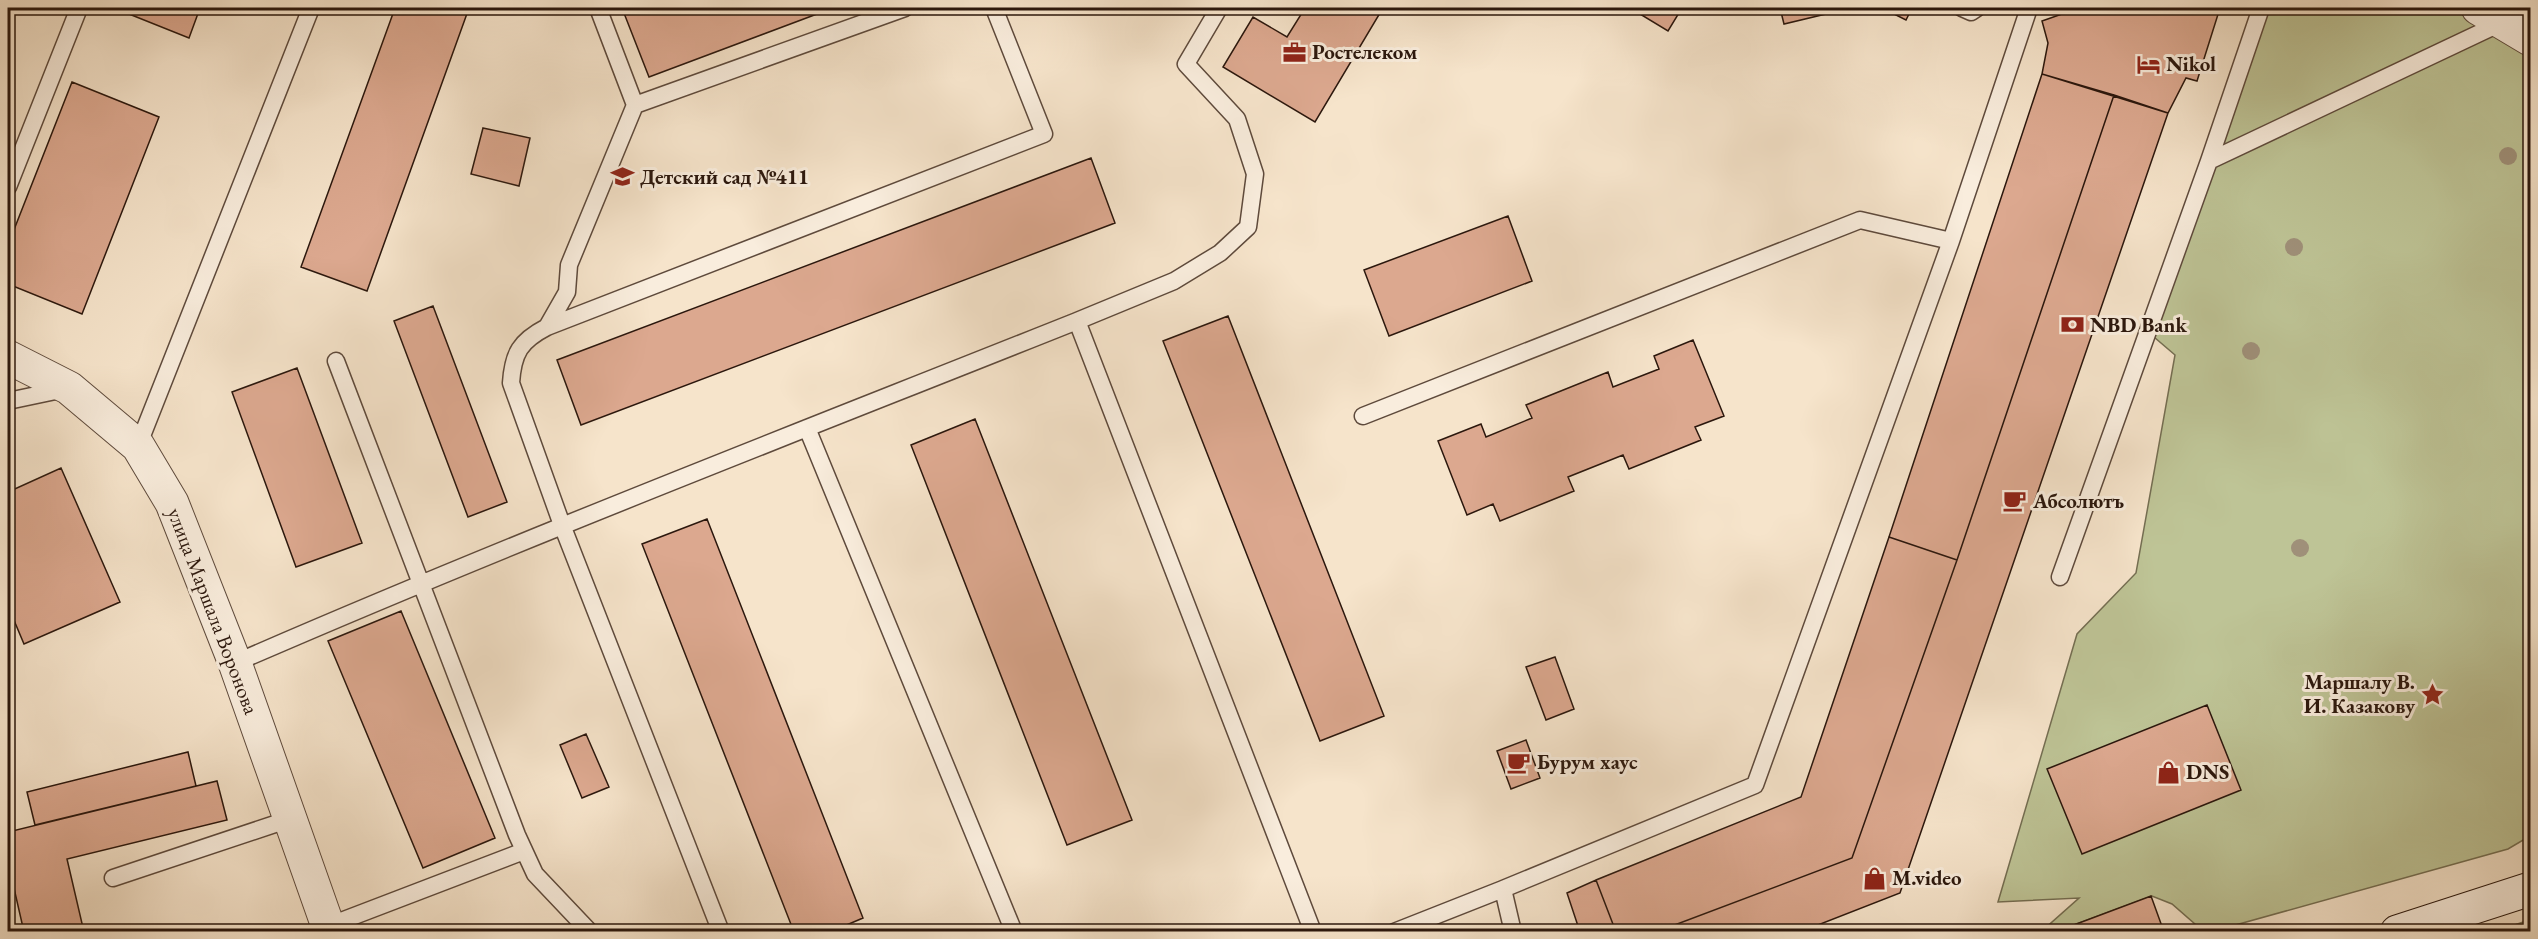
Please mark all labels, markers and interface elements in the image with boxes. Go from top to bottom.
place label: Ростелеком [1312,38,1417,65]
office icon: Ростелеком [1281,39,1307,65]
place label: Nikol [2166,50,2216,77]
hotel icon: Nikol [2135,51,2161,77]
place label: Детский сад №411 [640,163,809,190]
school or university icon: Детский сад №411 [609,164,635,190]
place label: NBD Bank [2090,311,2187,338]
bank icon: NBD Bank [2059,312,2085,338]
place label: Абсолютъ [2032,487,2125,514]
cafe icon: Абсолютъ [2002,488,2028,514]
street label: улица Маршала Воронова [162,504,266,719]
place label: Маршалу В. И. Казакову [2304,668,2416,719]
place icon: Маршалу В. И. Казакову [2420,681,2446,707]
place label: Бурум хаус [1537,748,1638,775]
cafe icon: Бурум хаус [1506,749,1532,775]
place label: DNS [2186,758,2229,785]
shop icon: DNS [2155,759,2181,785]
place label: M.video [1892,864,1962,891]
shop icon: M.video [1861,865,1887,891]

